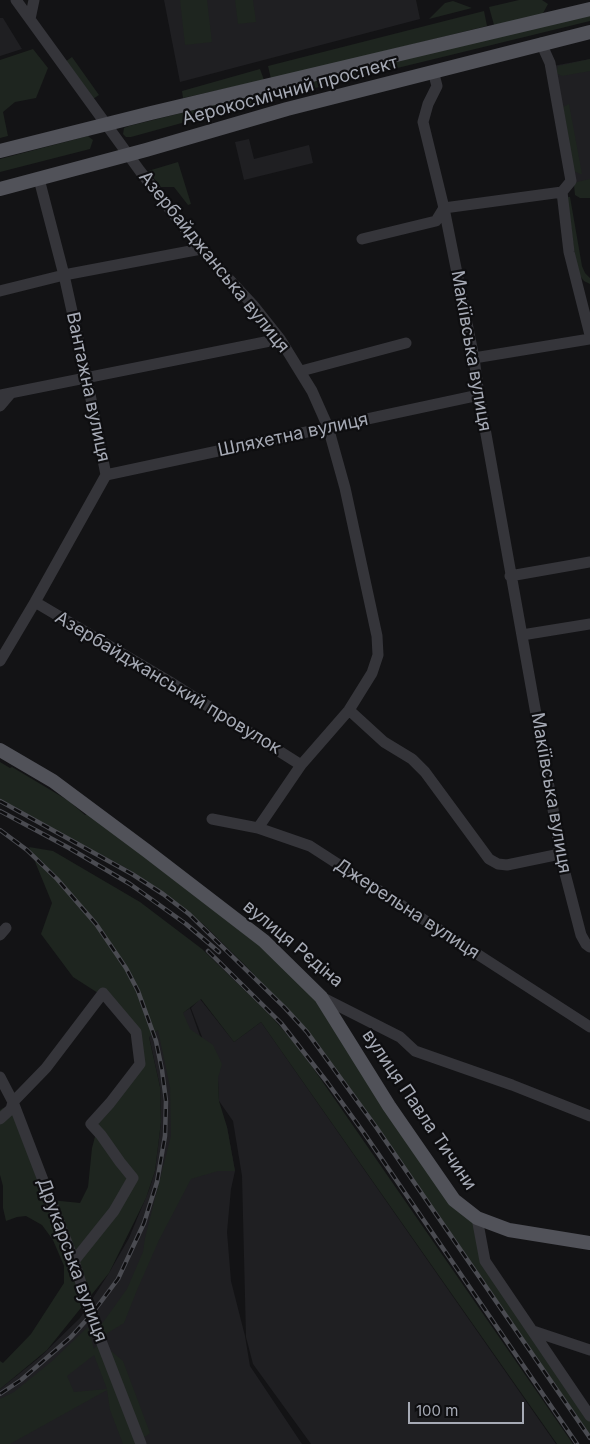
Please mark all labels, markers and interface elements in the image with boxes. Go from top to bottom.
street label: Аерокосмічний проспект [180,52,400,130]
street label: Азербайджанська вулиця [134,167,294,357]
street label: Макіївська вулиця [446,269,496,433]
street label: Вантажна вулиця [62,310,114,464]
street label: Шляхетна вулиця [216,409,370,461]
street label: Азербайджанський провулок [51,607,285,759]
street label: Макіївська вулиця [526,711,576,875]
street label: Джерельна вулиця [331,854,483,964]
street label: вулиця Рєдіна [238,896,348,992]
street label: вулиця Павла Тичини [357,1026,481,1194]
street label: Друкарська вулиця [32,1175,112,1345]
scale bar [410,1392,526,1424]
text: 100 m [416,1401,458,1420]

